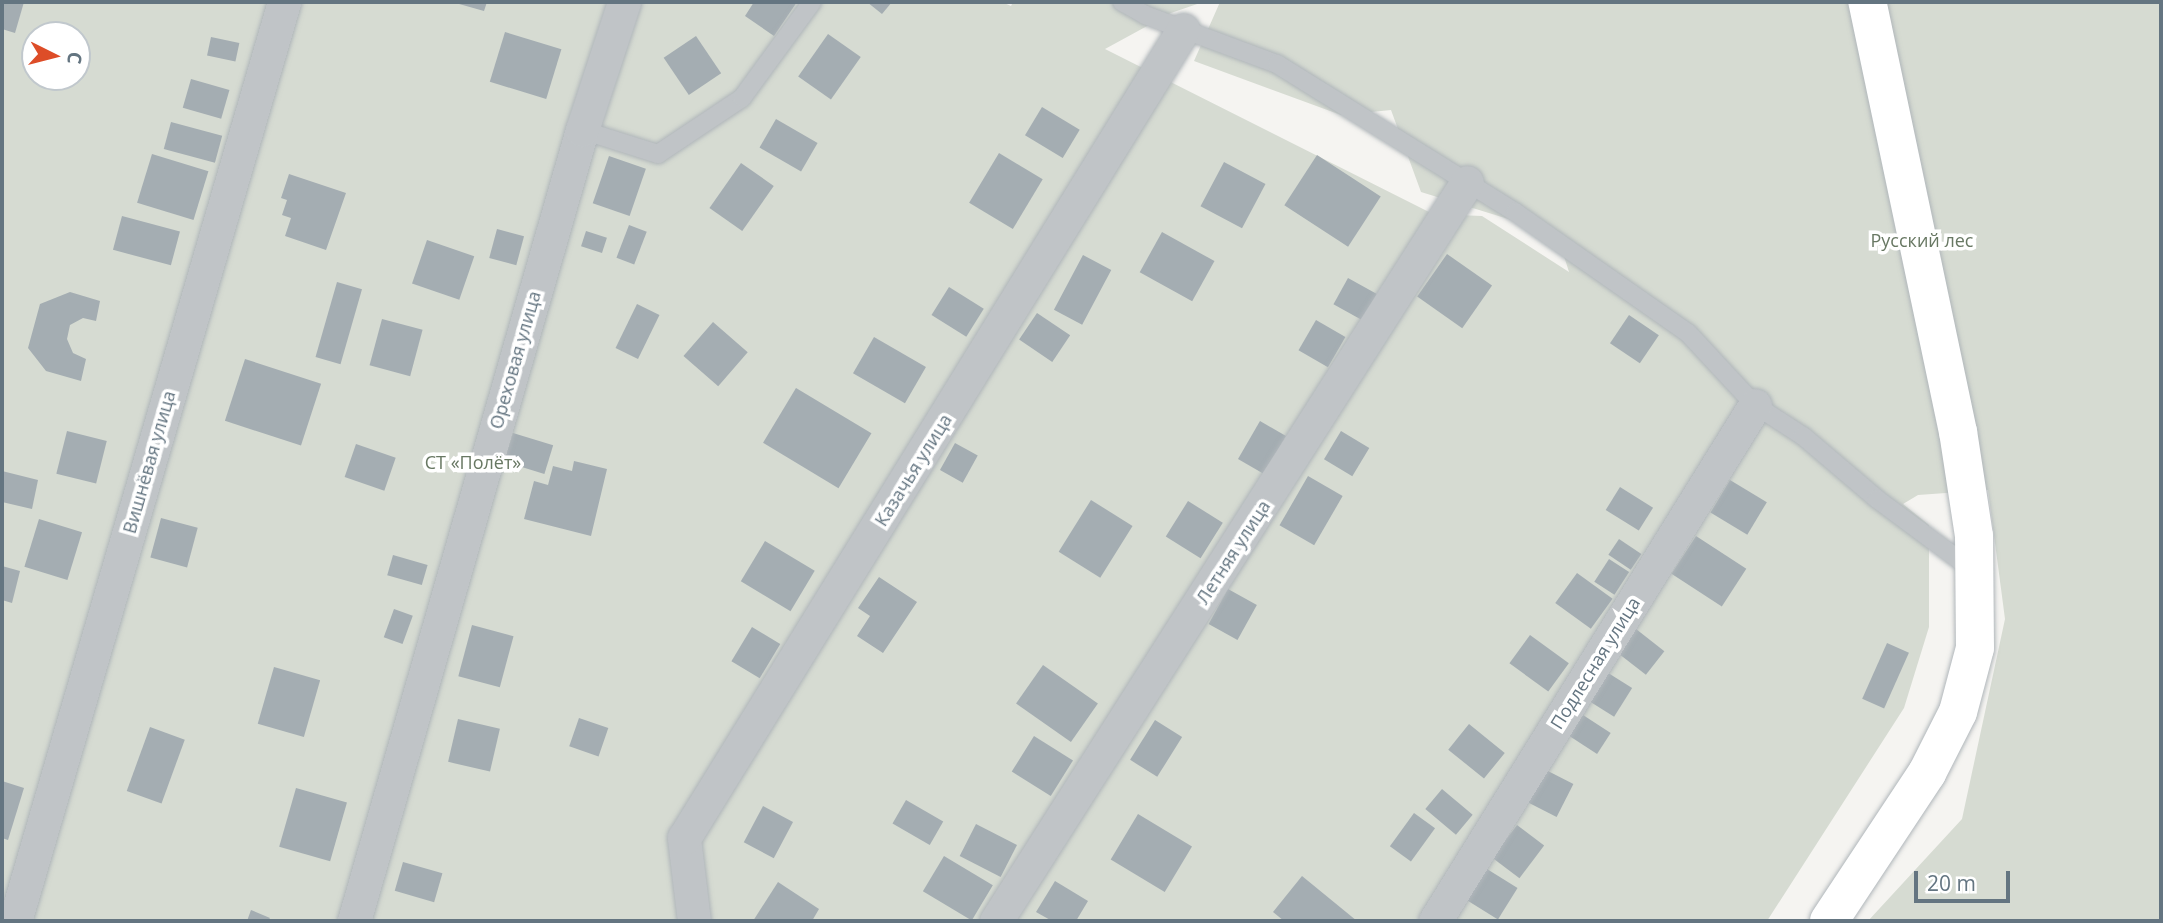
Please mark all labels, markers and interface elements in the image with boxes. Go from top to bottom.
north arrow [21,21,91,91]
text: С [61,51,88,65]
park label: Русский лес [1871,229,1973,251]
street label: Ореховая улица [485,289,545,431]
street label: Вишнёвая улица [118,388,180,536]
street label: Казачья улица [870,410,956,530]
park label: СТ «Полёт» [425,451,521,473]
street label: Летняя улица [1191,496,1275,608]
street label: Подлесная улица [1546,593,1644,733]
scale bar [1918,856,2014,900]
text: 20 m [1927,869,1976,897]

